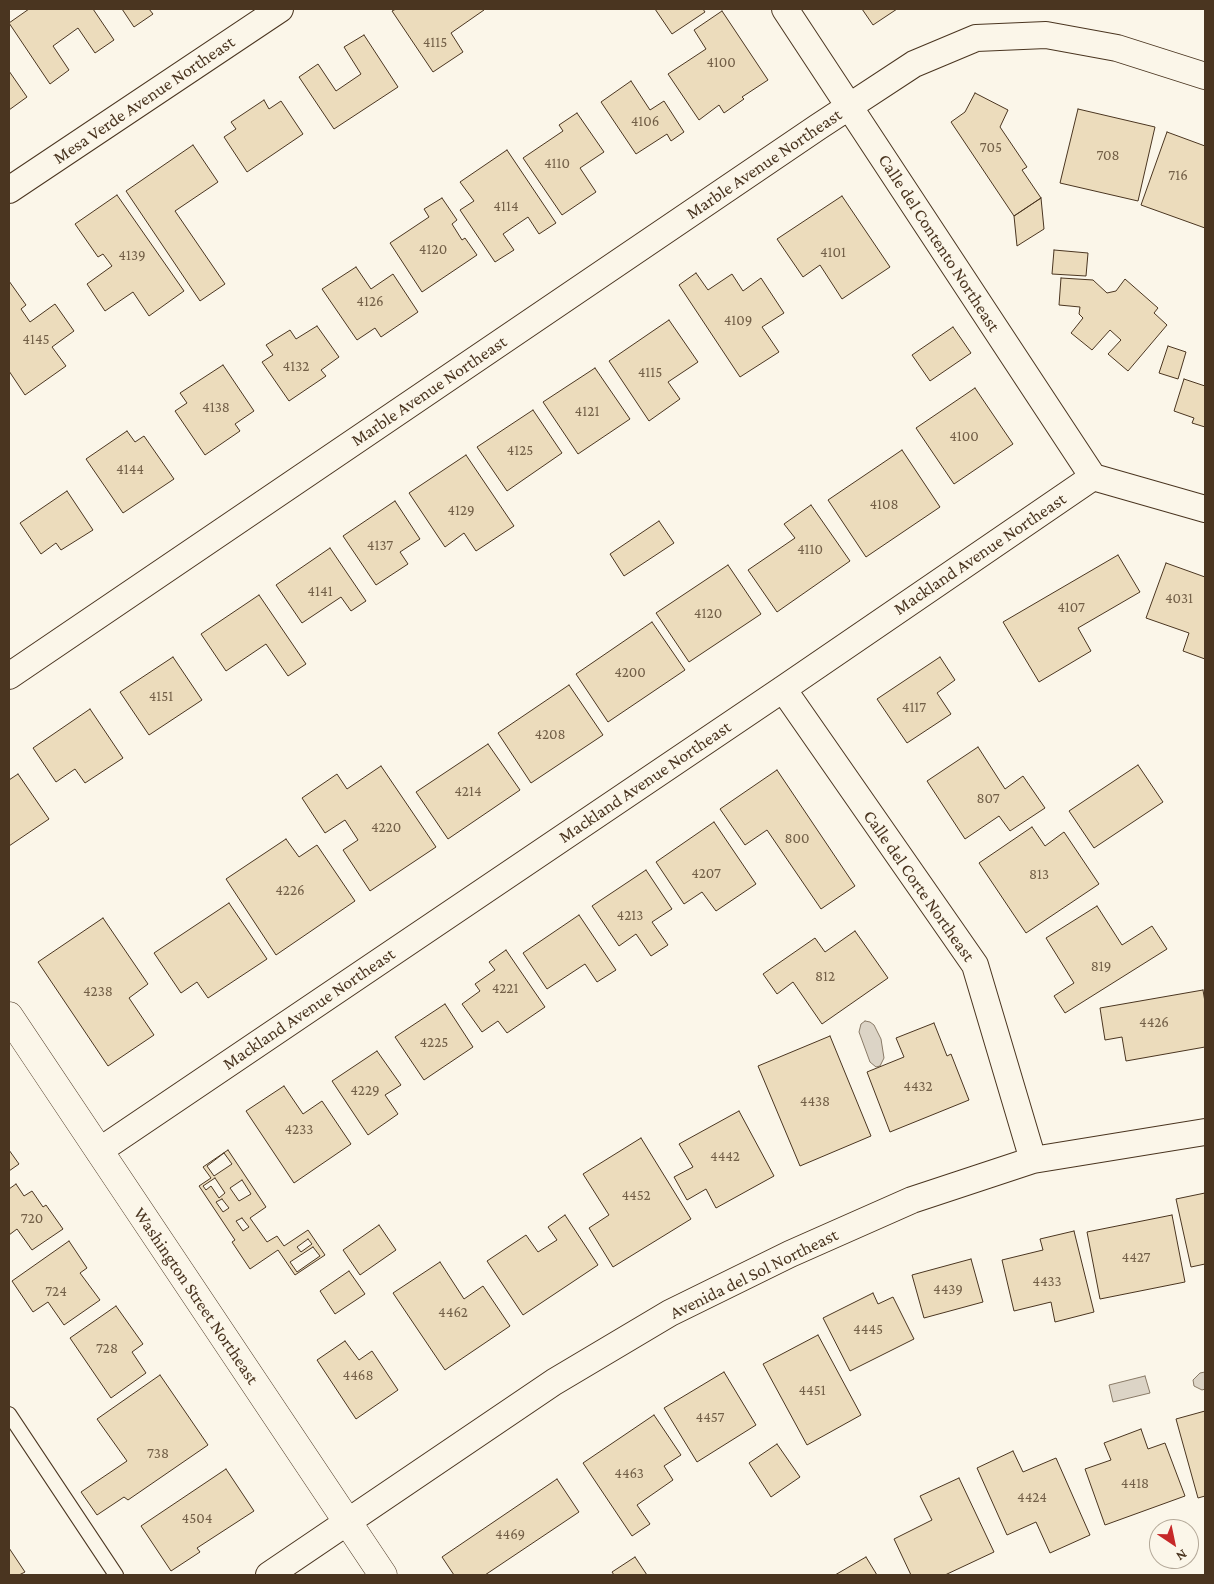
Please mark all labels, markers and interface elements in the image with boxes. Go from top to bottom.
street label: Mesa Verde Avenue Northeast [49,31,239,169]
house number: 4115 [423,33,447,51]
house number: 4100 [706,53,736,71]
street label: Marble Avenue Northeast [682,104,846,224]
house number: 4106 [631,112,659,130]
house number: 705 [980,138,1002,156]
house number: 708 [1096,146,1120,164]
street label: Calle del Contento Northeast [873,150,1005,336]
house number: 4110 [544,154,570,172]
house number: 716 [1168,166,1188,184]
house number: 4114 [493,197,519,215]
house number: 4120 [419,240,447,258]
house number: 4101 [820,243,846,261]
house number: 4139 [118,246,146,264]
house number: 4126 [356,292,384,310]
house number: 4109 [724,311,752,329]
house number: 4145 [22,330,50,348]
street label: Marble Avenue Northeast [347,331,511,451]
house number: 4132 [283,357,309,375]
house number: 4115 [638,363,662,381]
house number: 4138 [202,398,230,416]
house number: 4121 [575,402,599,420]
house number: 4100 [949,427,979,445]
house number: 4125 [507,441,533,459]
house number: 4144 [116,460,144,478]
street label: Mackland Avenue Northeast [890,488,1070,620]
house number: 4108 [869,495,899,513]
house number: 4129 [447,501,475,519]
house number: 4137 [367,536,393,554]
house number: 4110 [797,540,823,558]
house number: 4141 [307,582,333,600]
house number: 4031 [1165,589,1193,607]
house number: 4107 [1057,598,1085,616]
house number: 4120 [694,604,722,622]
house number: 4200 [614,663,646,681]
house number: 4151 [149,687,173,705]
house number: 4117 [902,698,926,716]
street label: Mackland Avenue Northeast [555,716,735,848]
house number: 4208 [534,725,566,743]
house number: 4214 [454,782,482,800]
house number: 807 [976,789,1000,807]
street label: Calle del Corte Northeast [859,806,979,966]
house number: 4220 [371,818,401,836]
house number: 800 [784,829,810,847]
house number: 4207 [691,864,721,882]
house number: 813 [1029,865,1049,883]
house number: 4226 [275,881,305,899]
house number: 4213 [617,906,643,924]
street label: Mackland Avenue Northeast [219,943,399,1075]
house number: 819 [1091,957,1111,975]
house number: 812 [815,967,835,985]
house number: 4221 [492,979,518,997]
house number: 4238 [83,982,113,1000]
house number: 4426 [1139,1013,1169,1031]
house number: 4225 [420,1033,448,1051]
house number: 4432 [903,1077,933,1095]
house number: 4229 [350,1081,380,1099]
house number: 4438 [800,1092,830,1110]
house number: 4233 [285,1120,313,1138]
house number: 4442 [710,1147,740,1165]
house number: 4452 [621,1186,651,1204]
street label: Washington Street Northeast [129,1203,263,1389]
house number: 720 [21,1209,43,1227]
street label: Avenida del Sol Northeast [666,1224,842,1324]
house number: 4427 [1121,1248,1151,1266]
house number: 4433 [1032,1272,1062,1290]
house number: 4439 [933,1280,963,1298]
house number: 724 [45,1282,67,1300]
house number: 4462 [438,1303,468,1321]
house number: 4445 [853,1320,883,1338]
house number: 728 [96,1339,118,1357]
house number: 4468 [342,1366,374,1384]
house number: 4451 [798,1381,826,1399]
house number: 4457 [696,1408,724,1426]
house number: 738 [147,1444,169,1462]
house number: 4463 [614,1464,644,1482]
house number: 4418 [1121,1474,1149,1492]
house number: 4424 [1017,1488,1047,1506]
house number: 4504 [182,1509,212,1527]
north arrow [1149,1519,1199,1569]
house number: 4469 [495,1525,525,1543]
text: N [1173,1546,1190,1565]

